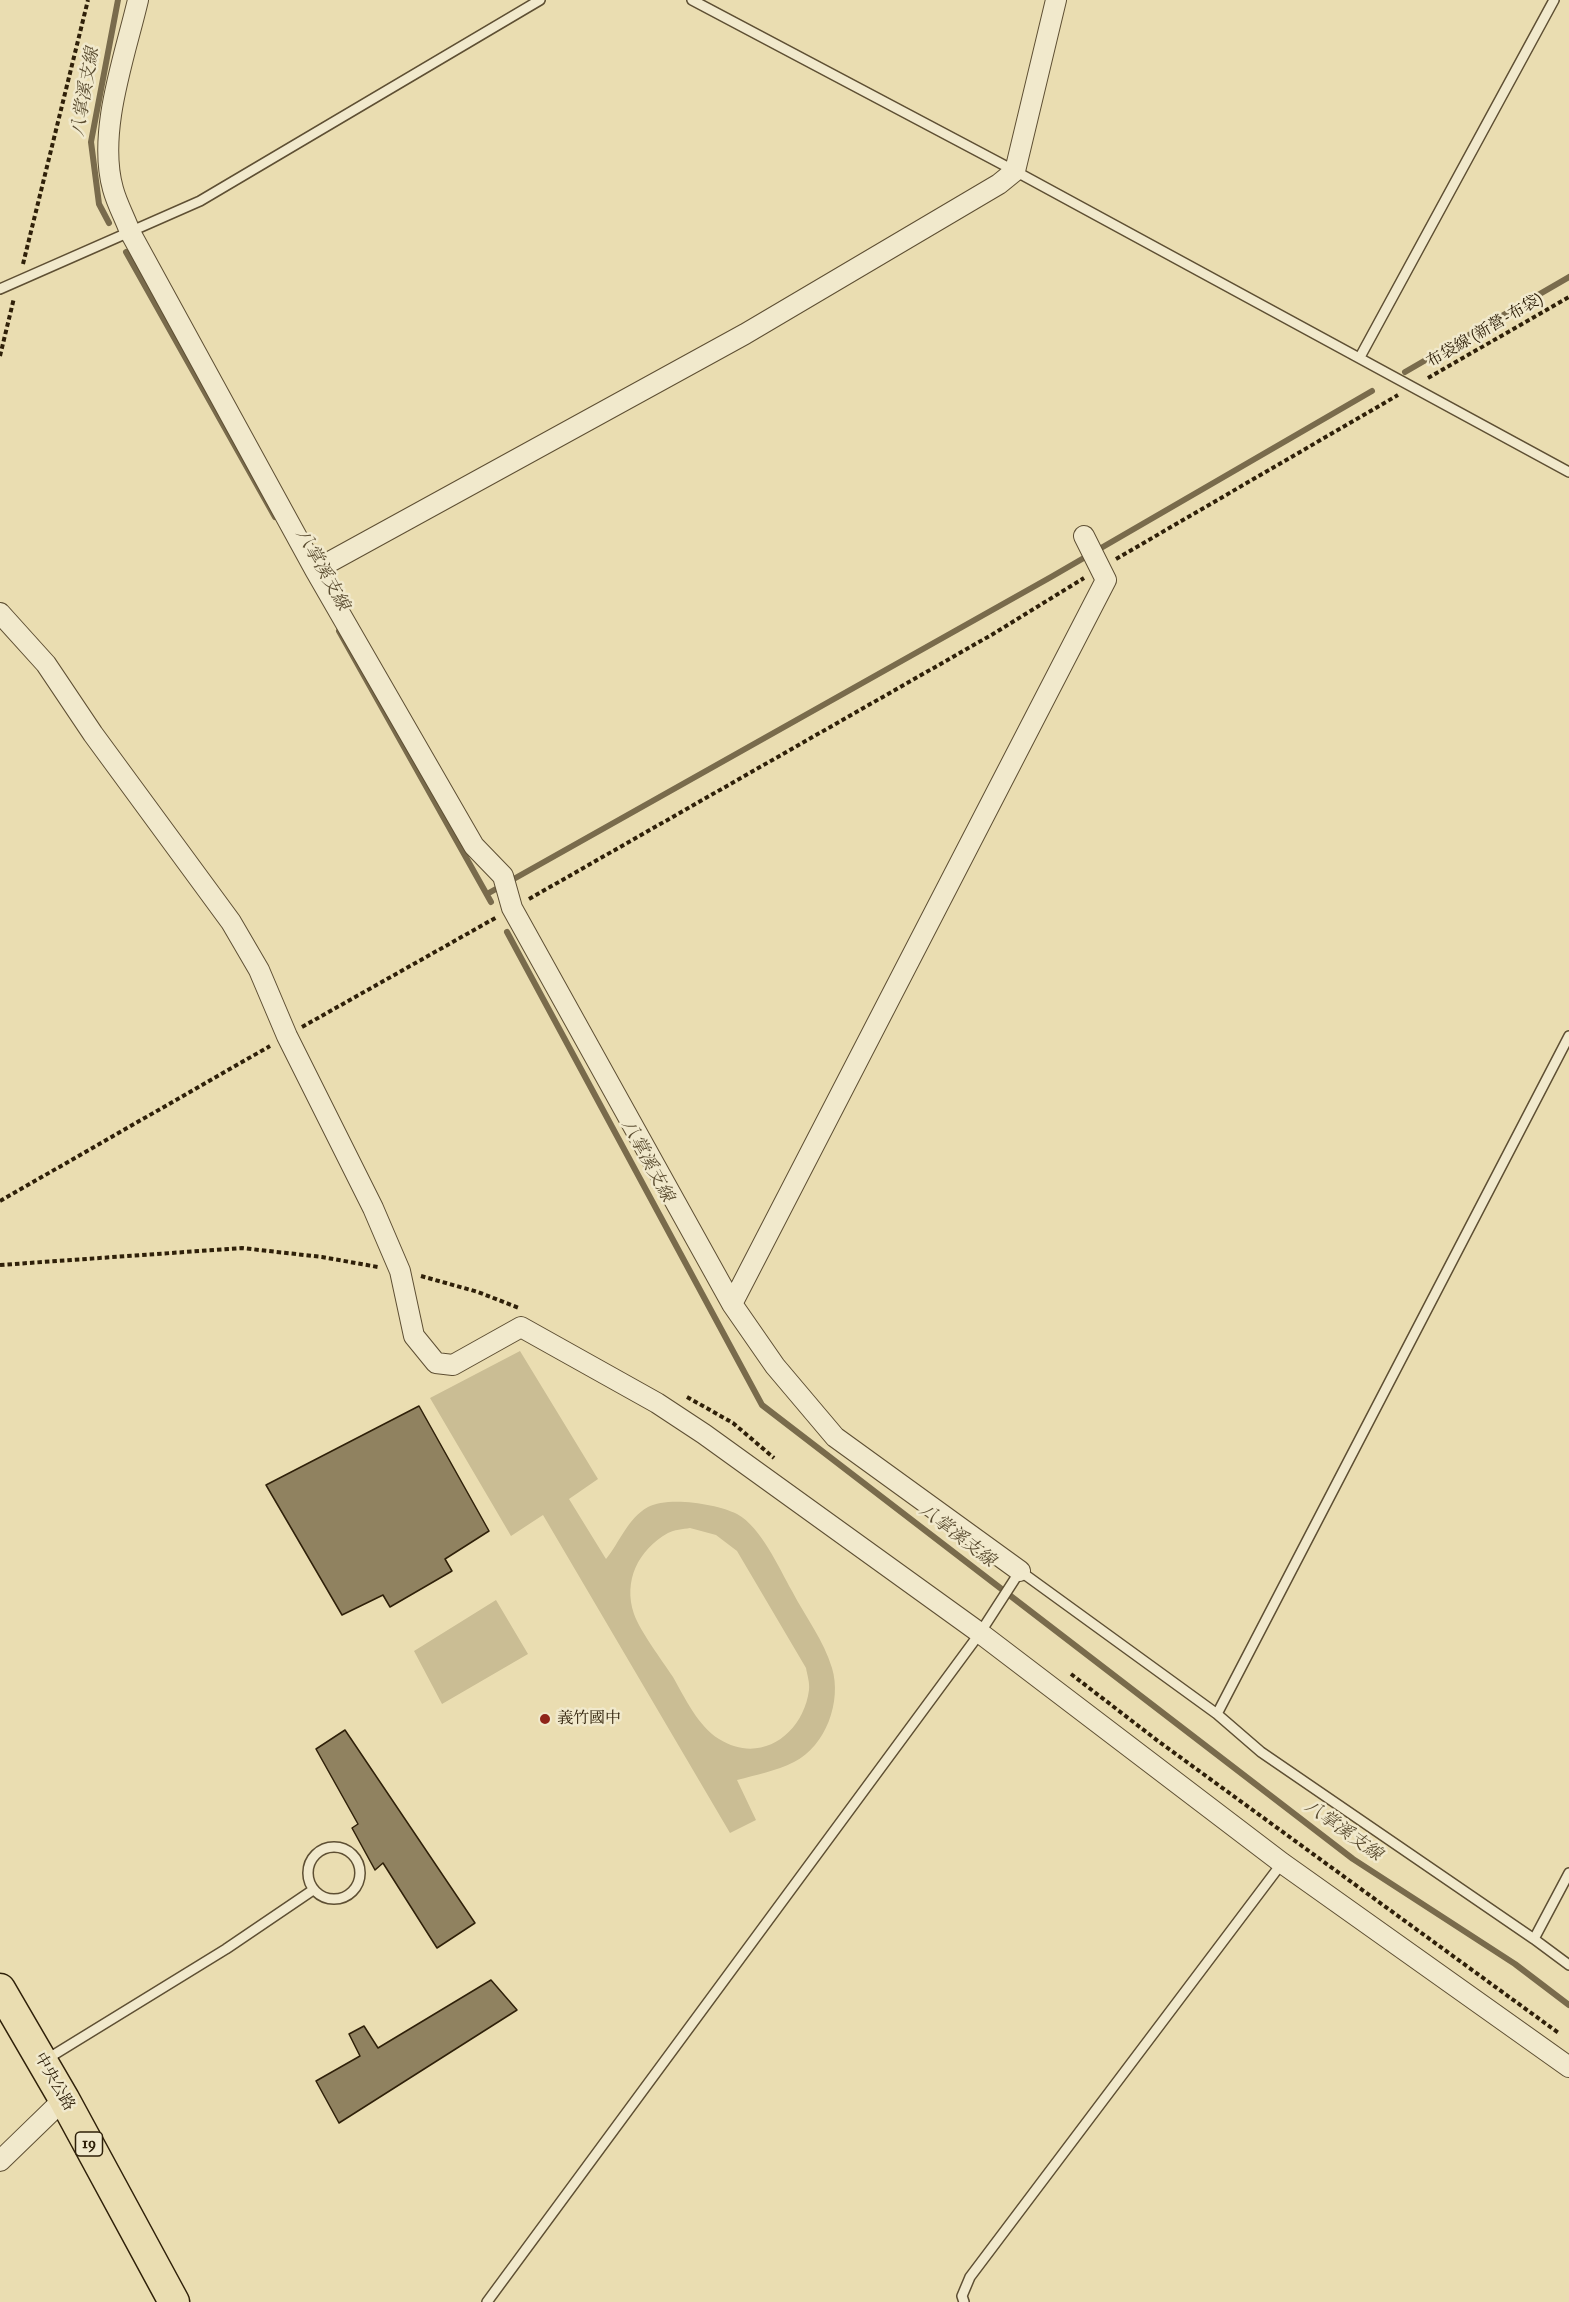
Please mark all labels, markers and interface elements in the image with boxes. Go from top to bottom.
water label: 八掌溪支線 [68,46,104,138]
street label: 布袋線 (新營-布袋) [1423,290,1547,372]
water label: 八掌溪支線 [291,525,353,615]
water label: 八掌溪支線 [616,1116,678,1206]
water label: 八掌溪支線 [915,1500,999,1572]
place label: 義竹國中 [557,1709,621,1729]
marker: 義竹國中 [538,1712,552,1726]
water label: 八掌溪支線 [1300,1796,1386,1866]
street label: 中央公路 [30,2049,78,2115]
road number: 19 [76,2132,103,2156]

